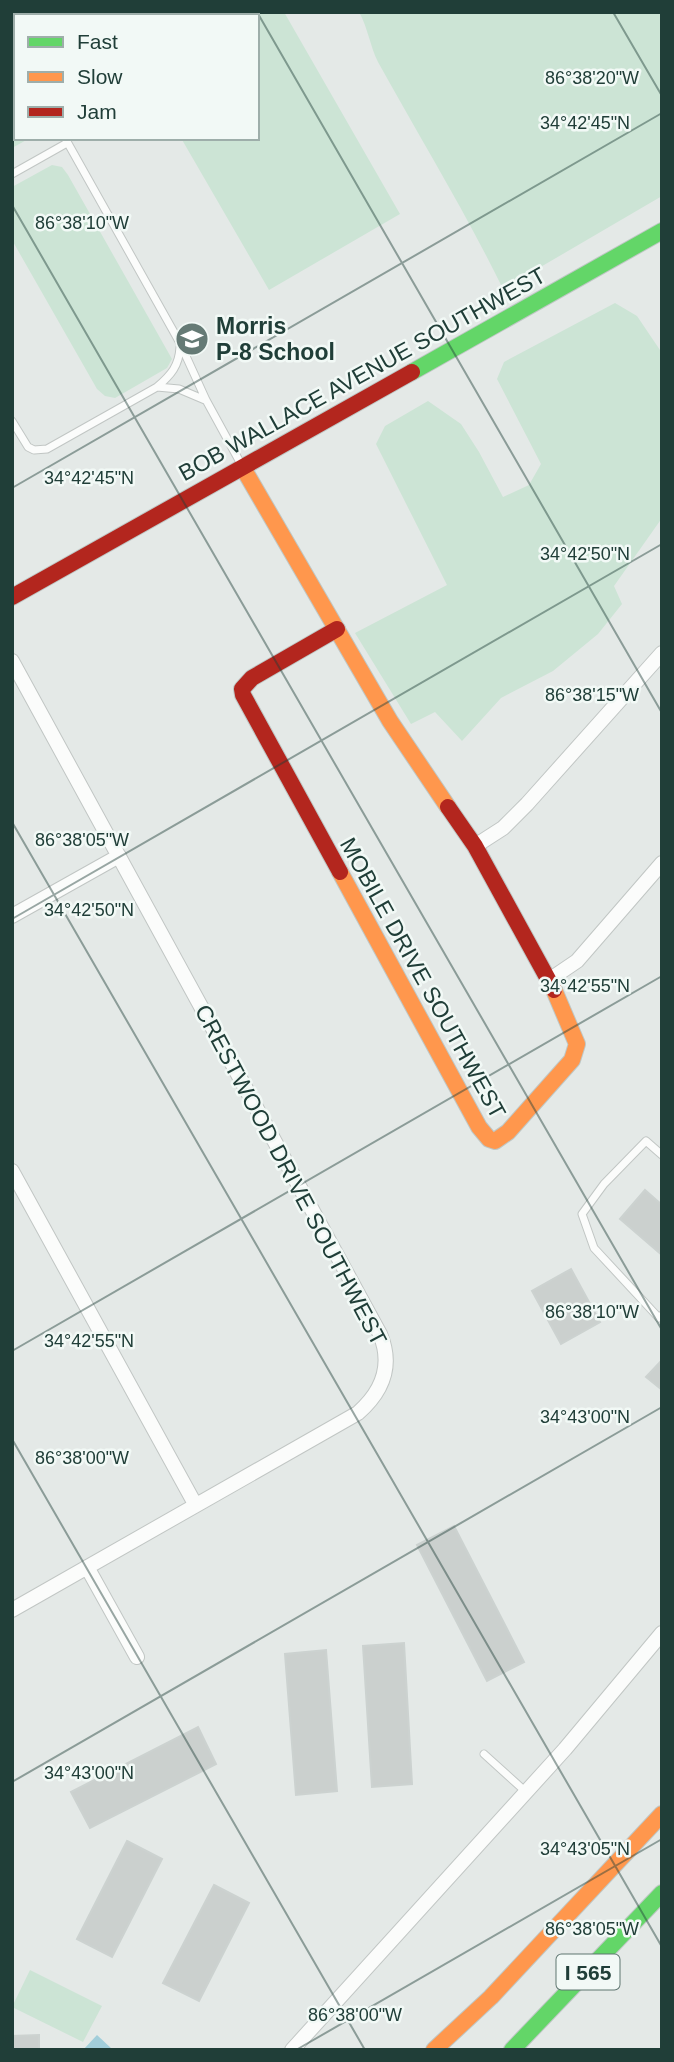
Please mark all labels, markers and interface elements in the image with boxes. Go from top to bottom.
legend [14,14,259,140]
text: Fast [77,30,118,53]
text: Slow [77,65,123,88]
text: 86°38'20"W [545,68,639,88]
text: Jam [77,100,117,123]
text: 34°42'45"N [540,113,630,133]
text: 86°38'10"W [35,213,129,233]
street label: BOB WALLACE AVENUE SOUTHWEST [174,262,550,486]
place label: Morris P-8 School [216,313,335,365]
school or university icon: Morris P-8 School [173,320,211,358]
text: 34°42'45"N [44,468,134,488]
text: 34°42'50"N [540,544,630,564]
text: 86°38'15"W [545,685,639,705]
text: 86°38'05"W [35,830,129,850]
street label: MOBILE DRIVE SOUTHWEST [335,833,511,1123]
text: 34°42'50"N [44,900,134,920]
text: 34°42'55"N [540,976,630,996]
street label: CRESTWOOD DRIVE SOUTHWEST [190,1000,392,1350]
text: 86°38'10"W [545,1302,639,1322]
text: 34°42'55"N [44,1331,134,1351]
text: 34°43'00"N [540,1407,630,1427]
text: 86°38'00"W [35,1448,129,1468]
text: 34°43'00"N [44,1763,134,1783]
text: 34°43'05"N [540,1839,630,1859]
text: 86°38'05"W [545,1919,639,1939]
road number: I 565 [556,1954,620,1990]
text: 86°38'00"W [308,2005,402,2025]

